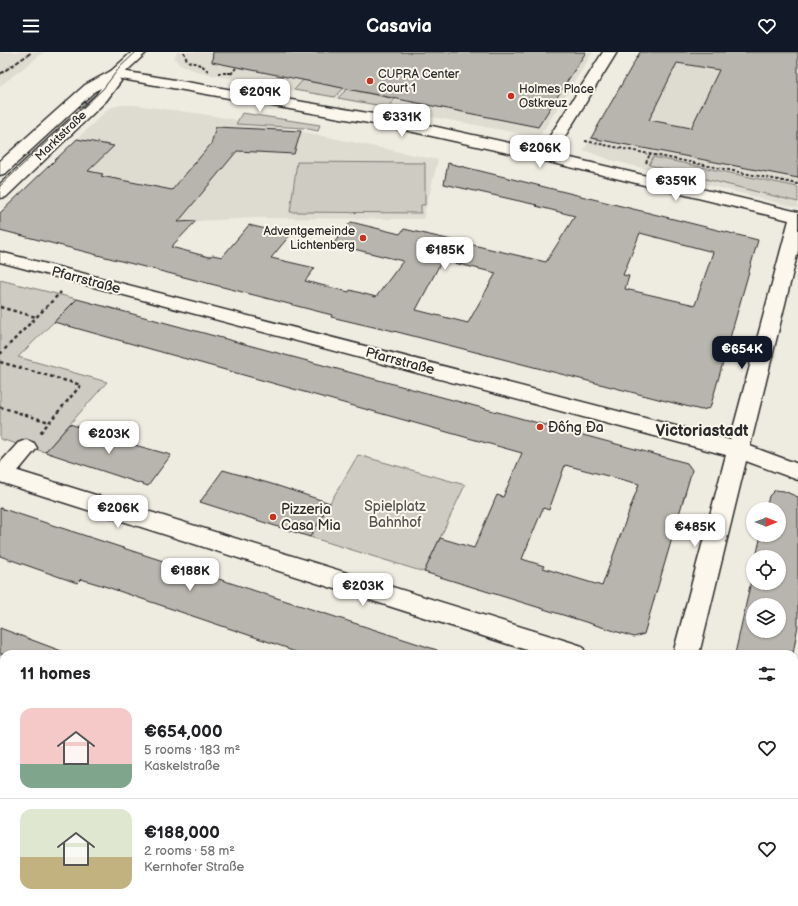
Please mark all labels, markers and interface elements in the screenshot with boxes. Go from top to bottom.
icon: menu [20,15,42,37]
icon: heart [756,15,778,37]
text: Casavia [366,16,432,37]
place label: CUPRA Center Court 1 [378,67,460,96]
marker: CUPRA Center Court 1 [365,76,375,86]
pin: €209K [232,79,288,113]
place label: Holmes Place Ostkreuz [519,82,594,111]
text: €209K [239,84,281,100]
marker: Holmes Place Ostkreuz [506,91,516,101]
pin: €331K [374,104,430,138]
street label: Marktstraße [32,108,90,164]
text: €331K [382,109,422,125]
pin: €206K [512,135,568,169]
text: €206K [519,140,561,156]
pin: €359K [648,168,704,202]
text: €359K [655,173,697,189]
place label: Adventgemeinde Lichtenberg [264,224,355,253]
marker: Adventgemeinde Lichtenberg [358,233,368,243]
pin: €185K [417,237,473,271]
text: €185K [425,242,465,258]
street label: Pfarrstraße [50,263,122,297]
pin: €654K [714,336,770,370]
text: €654K [721,341,763,357]
street label: Pfarrstraße [364,344,436,378]
place label: Đống Đa [548,419,604,436]
pin: €203K [81,421,137,455]
marker: Đống Đa [535,422,545,432]
district label: Victoriastadt [656,422,749,441]
text: €203K [88,426,130,442]
pin: €206K [90,495,146,529]
park label: Spielplatz Bahnhof [364,498,426,531]
text: €206K [97,500,139,516]
place label: Pizzeria Casa Mia [281,501,341,534]
north arrow [746,502,786,542]
map controls [746,502,786,638]
marker: Pizzeria Casa Mia [268,512,278,522]
pin: €485K [667,514,723,548]
text: €485K [674,519,716,535]
button: locate [746,550,786,590]
pin: €188K [162,558,218,592]
text: €188K [170,563,210,579]
pin: €203K [335,573,391,607]
text: €203K [342,578,384,594]
button: layers [746,598,786,638]
icon: filters [756,663,778,685]
text: 11 homes [20,664,91,684]
text: €654,000 [144,722,223,742]
icon: home [52,724,100,772]
icon: heart [756,737,778,759]
text: 5 rooms · 183 m² [144,742,240,758]
text: Kaskelstraße [144,758,220,774]
text: €188,000 [144,823,220,843]
icon: home [52,825,100,873]
icon: heart [756,838,778,860]
text: 2 rooms · 58 m² [144,843,235,859]
text: Kernhofer Straße [144,859,244,875]

